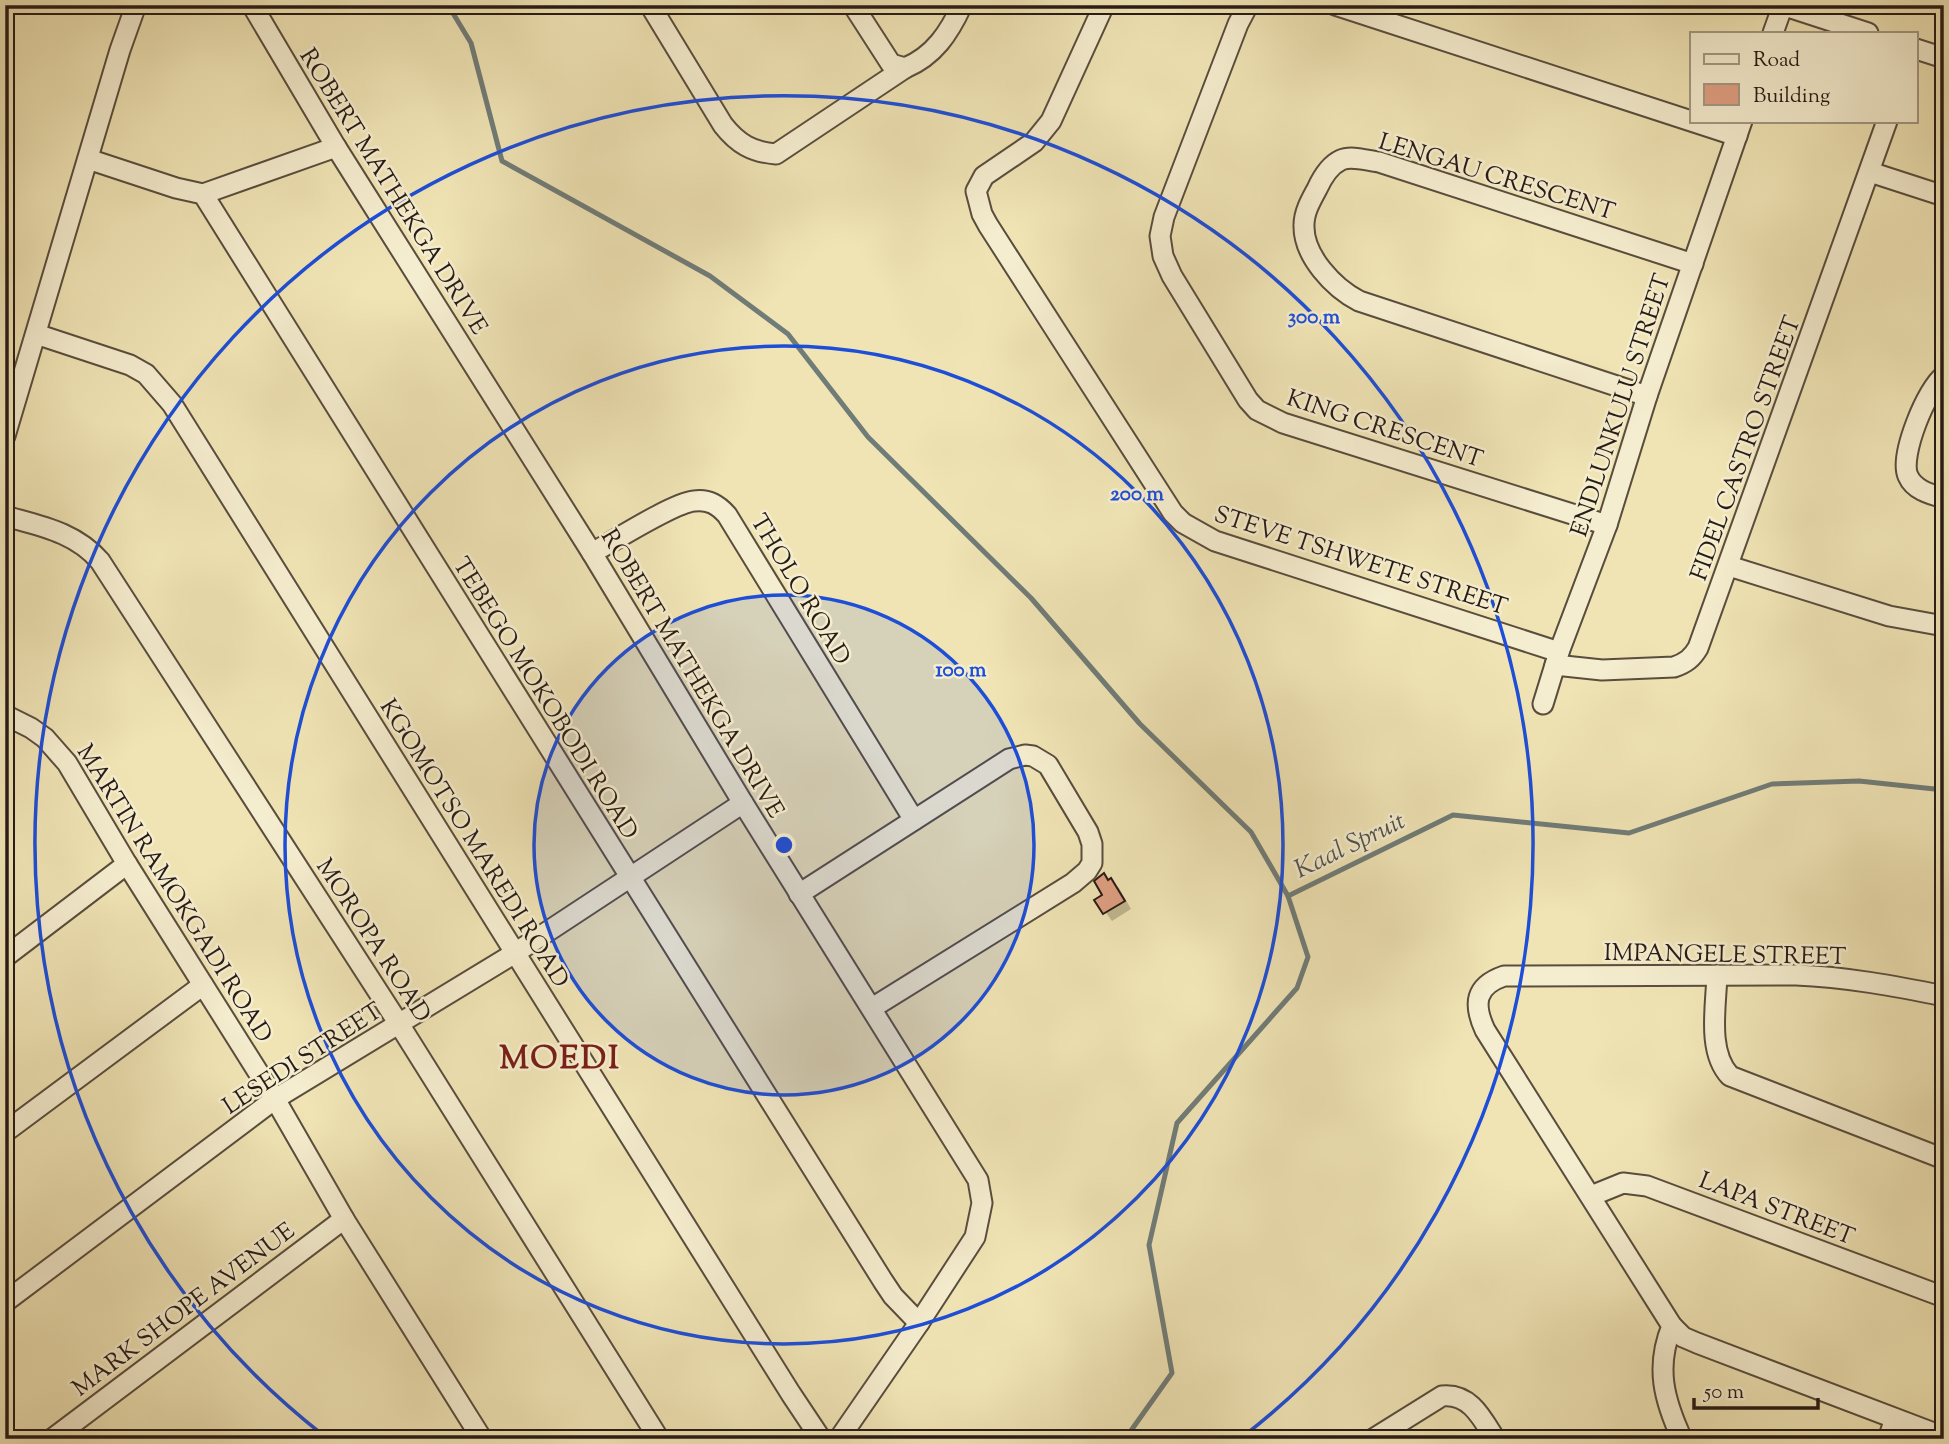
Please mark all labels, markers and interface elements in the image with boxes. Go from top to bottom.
legend [1690,32,1918,122]
street label: ROBERT MATHEKGA DRIVE [290,42,495,342]
text: Road [1753,46,1800,76]
text: Building [1753,82,1830,112]
street label: LENGAU CRESCENT [1374,126,1619,230]
street label: ENDLUNKULU STREET [1563,270,1680,541]
text: 300 m [1288,303,1341,333]
street label: FIDEL CASTRO STREET [1683,312,1811,586]
street label: KING CRESCENT [1282,382,1487,478]
text: 200 m [1110,480,1165,510]
street label: STEVE TSHWETE STREET [1209,498,1512,625]
street label: THOLO ROAD [741,508,858,672]
street label: ROBERT MATHEKGA DRIVE [591,523,792,826]
street label: TEBEGO MOKOBODI ROAD [443,551,645,847]
text: 100 m [936,656,987,686]
street label: KGOMOTSO MAREDI ROAD [370,693,576,995]
street label: MARTIN RAMOKGADI ROAD [67,738,279,1050]
water label: Kaal Spruit [1288,803,1412,889]
centre of rings [772,833,796,857]
street label: MOROPA ROAD [306,852,438,1030]
street label: IMPANGELE STREET [1603,937,1847,975]
street label: LESEDI STREET [217,995,390,1124]
district label: MOEDI [499,1037,621,1083]
street label: LAPA STREET [1694,1165,1859,1255]
street label: MARK SHOPE AVENUE [66,1215,303,1406]
scale bar [1694,1367,1818,1411]
text: 50 m [1703,1378,1744,1408]

